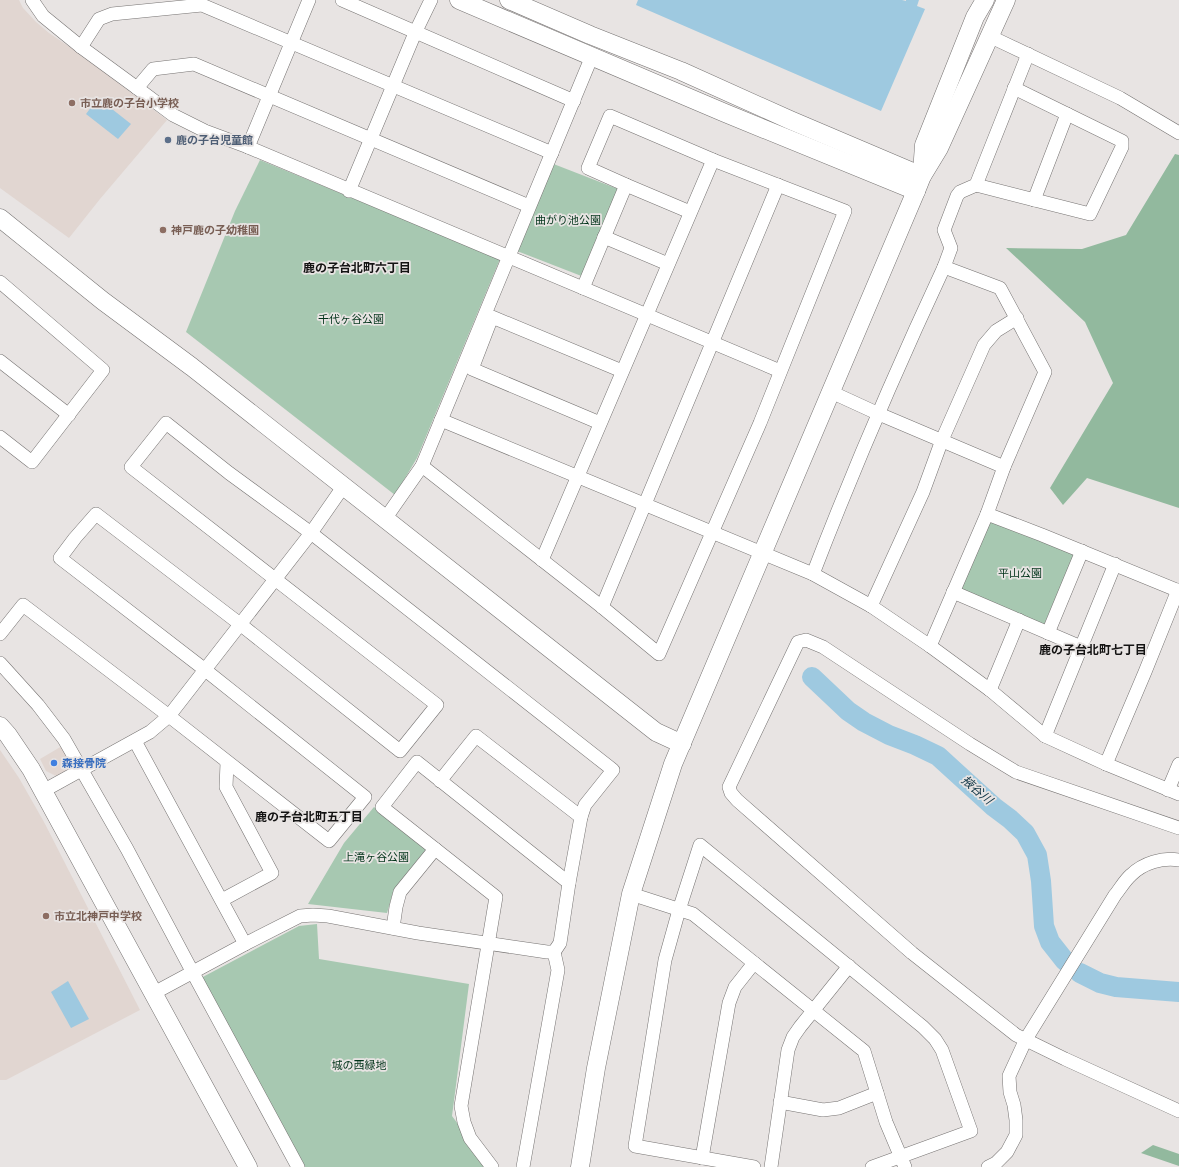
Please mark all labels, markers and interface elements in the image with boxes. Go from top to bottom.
place label: 市立鹿の子台小学校 [80,95,179,110]
marker: 市立鹿の子台小学校 [67,98,77,108]
place label: 鹿の子台児童館 [176,132,253,147]
marker: 鹿の子台児童館 [163,135,173,145]
park label: 曲がり池公園 [535,212,601,227]
place label: 神戸鹿の子幼稚園 [171,222,259,237]
marker: 神戸鹿の子幼稚園 [158,225,168,235]
district label: 鹿の子台北町六丁目 [303,259,411,276]
park label: 千代ヶ谷公園 [318,311,384,326]
park label: 平山公園 [998,565,1042,580]
district label: 鹿の子台北町七丁目 [1039,641,1147,658]
place label: 森接骨院 [62,755,106,770]
marker: 森接骨院 [49,758,59,768]
water label: 掖谷川 [958,771,998,809]
district label: 鹿の子台北町五丁目 [255,808,363,825]
park label: 上滝ヶ谷公園 [343,849,409,864]
place label: 市立北神戸中学校 [54,908,142,923]
marker: 市立北神戸中学校 [41,911,51,921]
park label: 城の西緑地 [332,1057,387,1072]

